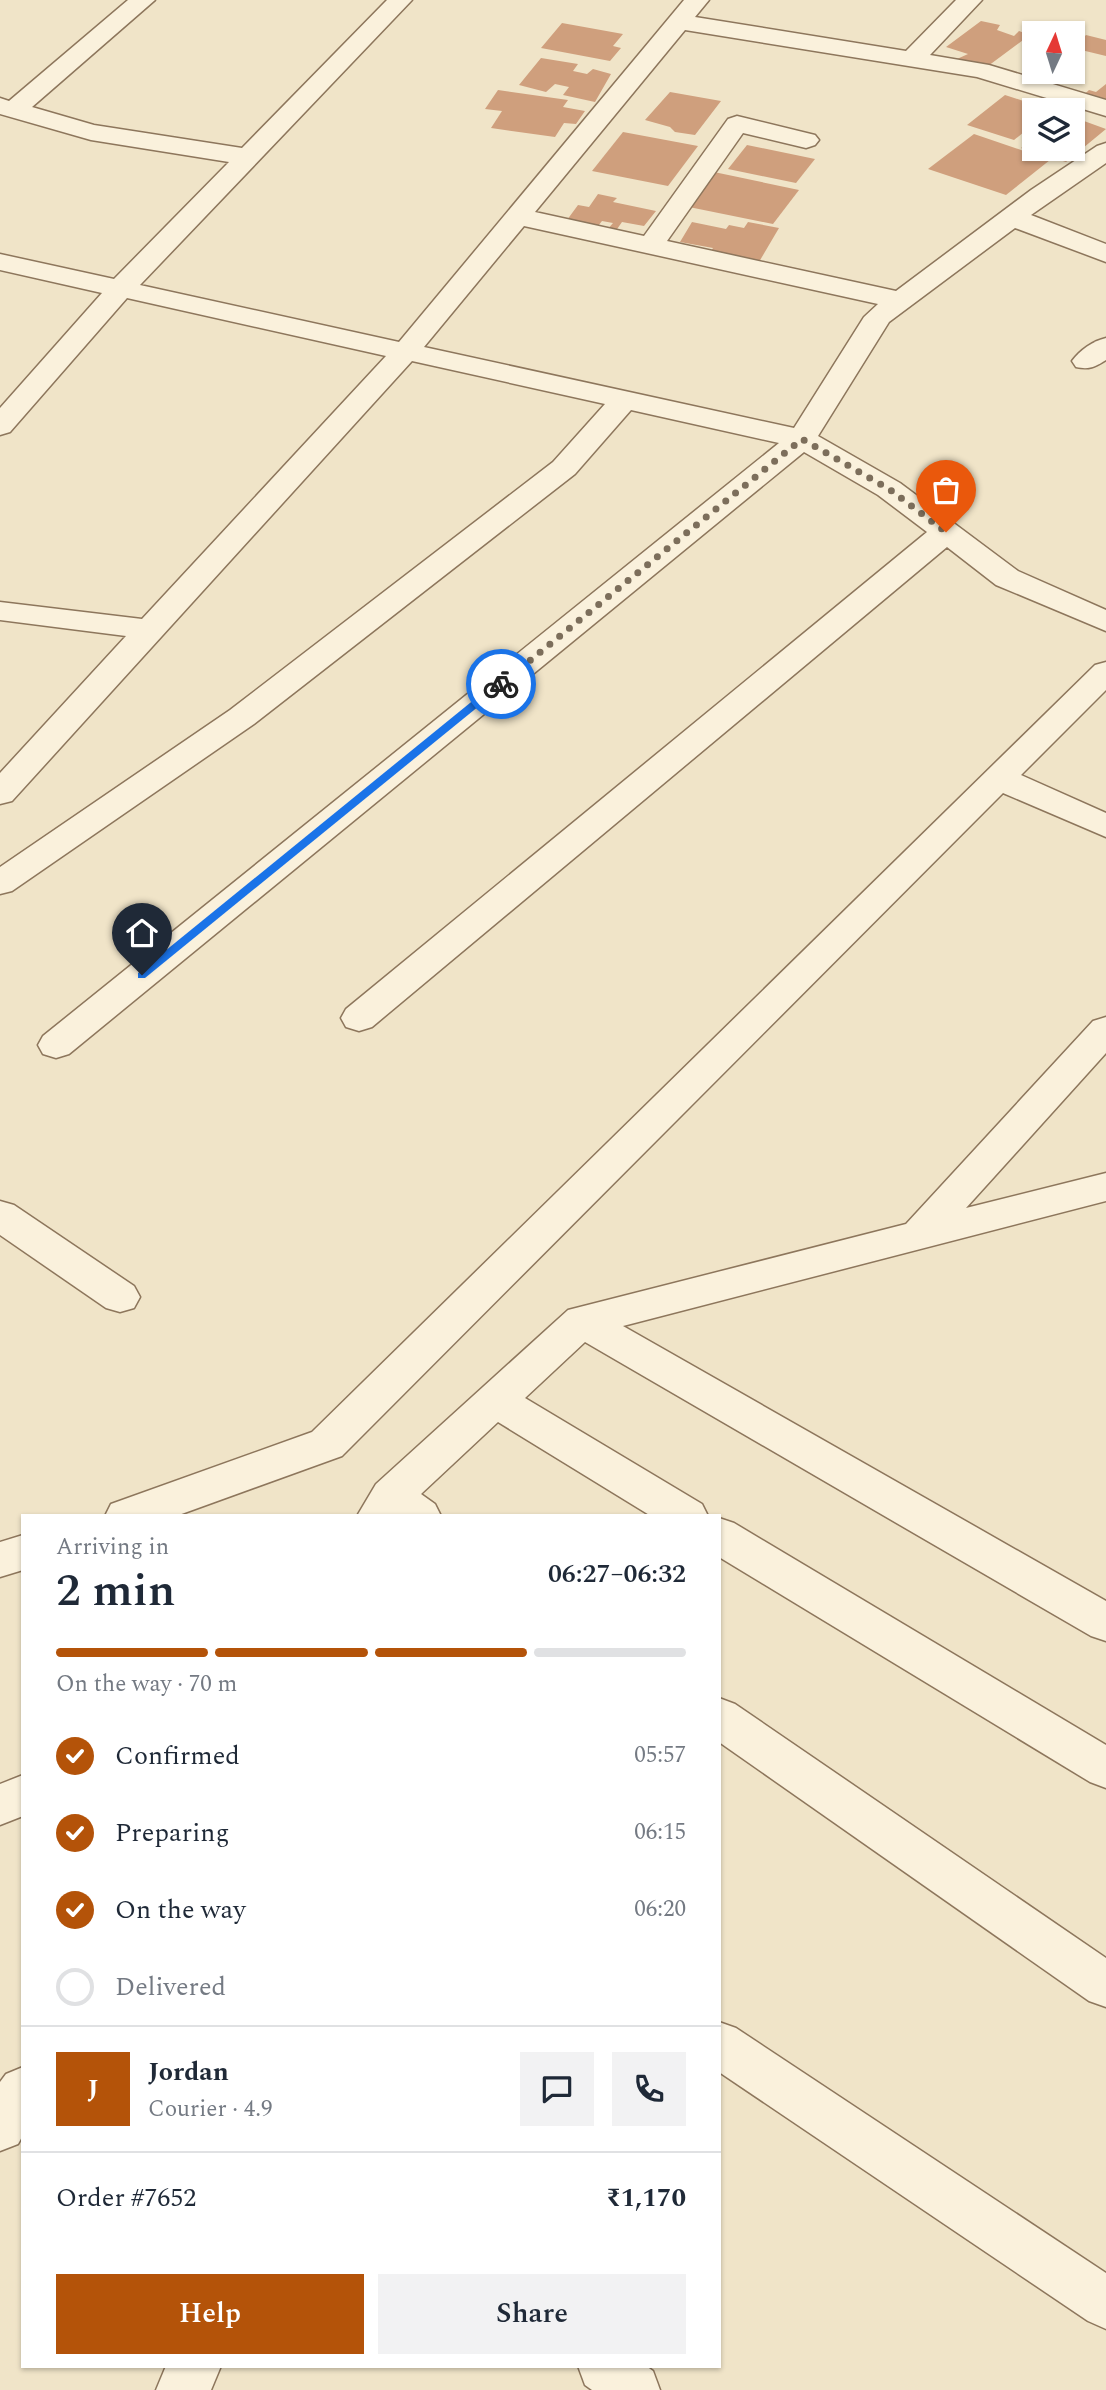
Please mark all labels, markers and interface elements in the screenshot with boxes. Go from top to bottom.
north arrow [1022,21,1085,84]
map controls [1022,21,1085,161]
button: layers [1022,98,1085,161]
pin [916,460,976,532]
icon: bag [927,471,965,509]
courier [466,649,536,719]
icon: bike [482,665,520,703]
pin [112,903,172,975]
icon: home [123,914,161,952]
text: Arriving in [56,1530,169,1565]
text: 06:27–06:32 [548,1554,686,1594]
text: 2 min [56,1556,175,1626]
text: On the way · 70 m [56,1667,237,1702]
text: Confirmed [115,1736,240,1776]
icon: check [56,1737,94,1775]
text: 05:57 [634,1738,686,1773]
text: Preparing [115,1813,229,1853]
icon: check [56,1814,94,1852]
text: 06:15 [634,1815,686,1850]
text: On the way [115,1890,246,1930]
icon: check [56,1891,94,1929]
text: 06:20 [634,1892,686,1927]
text: Delivered [115,1967,226,2007]
text: Jordan [148,2052,229,2092]
button: chat [520,2052,594,2126]
button: phone [612,2052,686,2126]
text: J [87,2069,99,2109]
text: Courier · 4.9 [148,2092,273,2127]
text: Order #7652 [56,2178,196,2218]
text: ₹1,170 [606,2178,686,2218]
button: Help [56,2274,364,2354]
button: Share [378,2274,686,2354]

